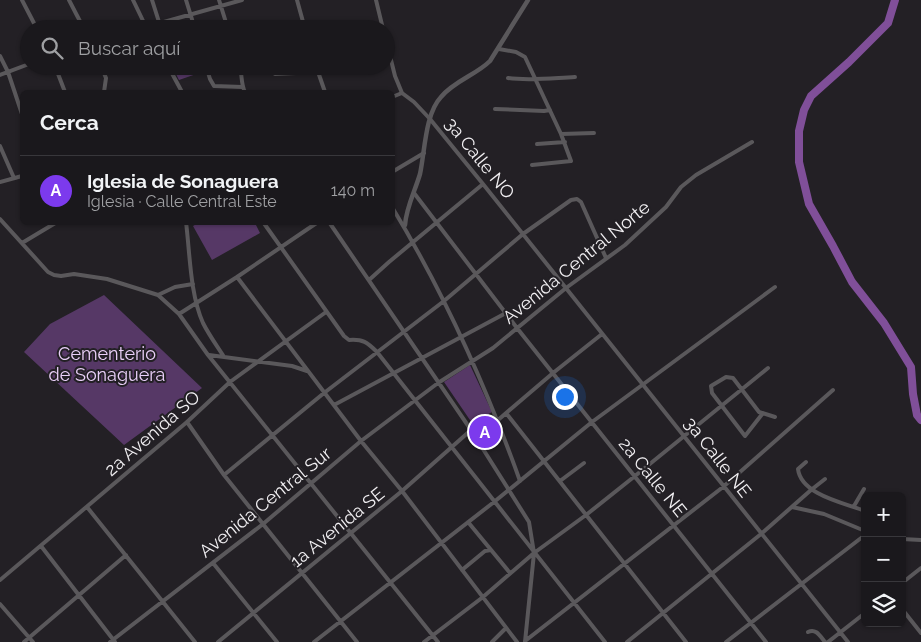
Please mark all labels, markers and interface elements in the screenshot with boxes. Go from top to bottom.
search box [20,20,395,75]
icon: search [38,34,66,62]
text: Buscar aquí [78,37,180,59]
text: Cerca [40,110,99,135]
street label: 3a Calle NO [441,113,519,203]
text: Iglesia de Sonaguera [87,170,279,192]
text: A [51,181,61,200]
text: 140 m [331,181,375,200]
text: Iglesia · Calle Central Este [87,192,277,211]
street label: Avenida Central Norte [498,196,654,328]
park label: Cementerio de Sonaguera [49,343,165,385]
your location [552,384,578,410]
street label: 2a Avenida SO [100,386,204,480]
pin: A [469,413,501,451]
street label: 3a Calle NE [680,413,756,501]
street label: 2a Calle NE [615,433,691,521]
street label: Avenida Central Sur [195,442,336,562]
street label: 1a Avenida SE [286,483,388,571]
map controls [861,492,906,627]
button: + [861,492,906,537]
button: − [861,537,906,582]
button: layers [861,582,906,627]

